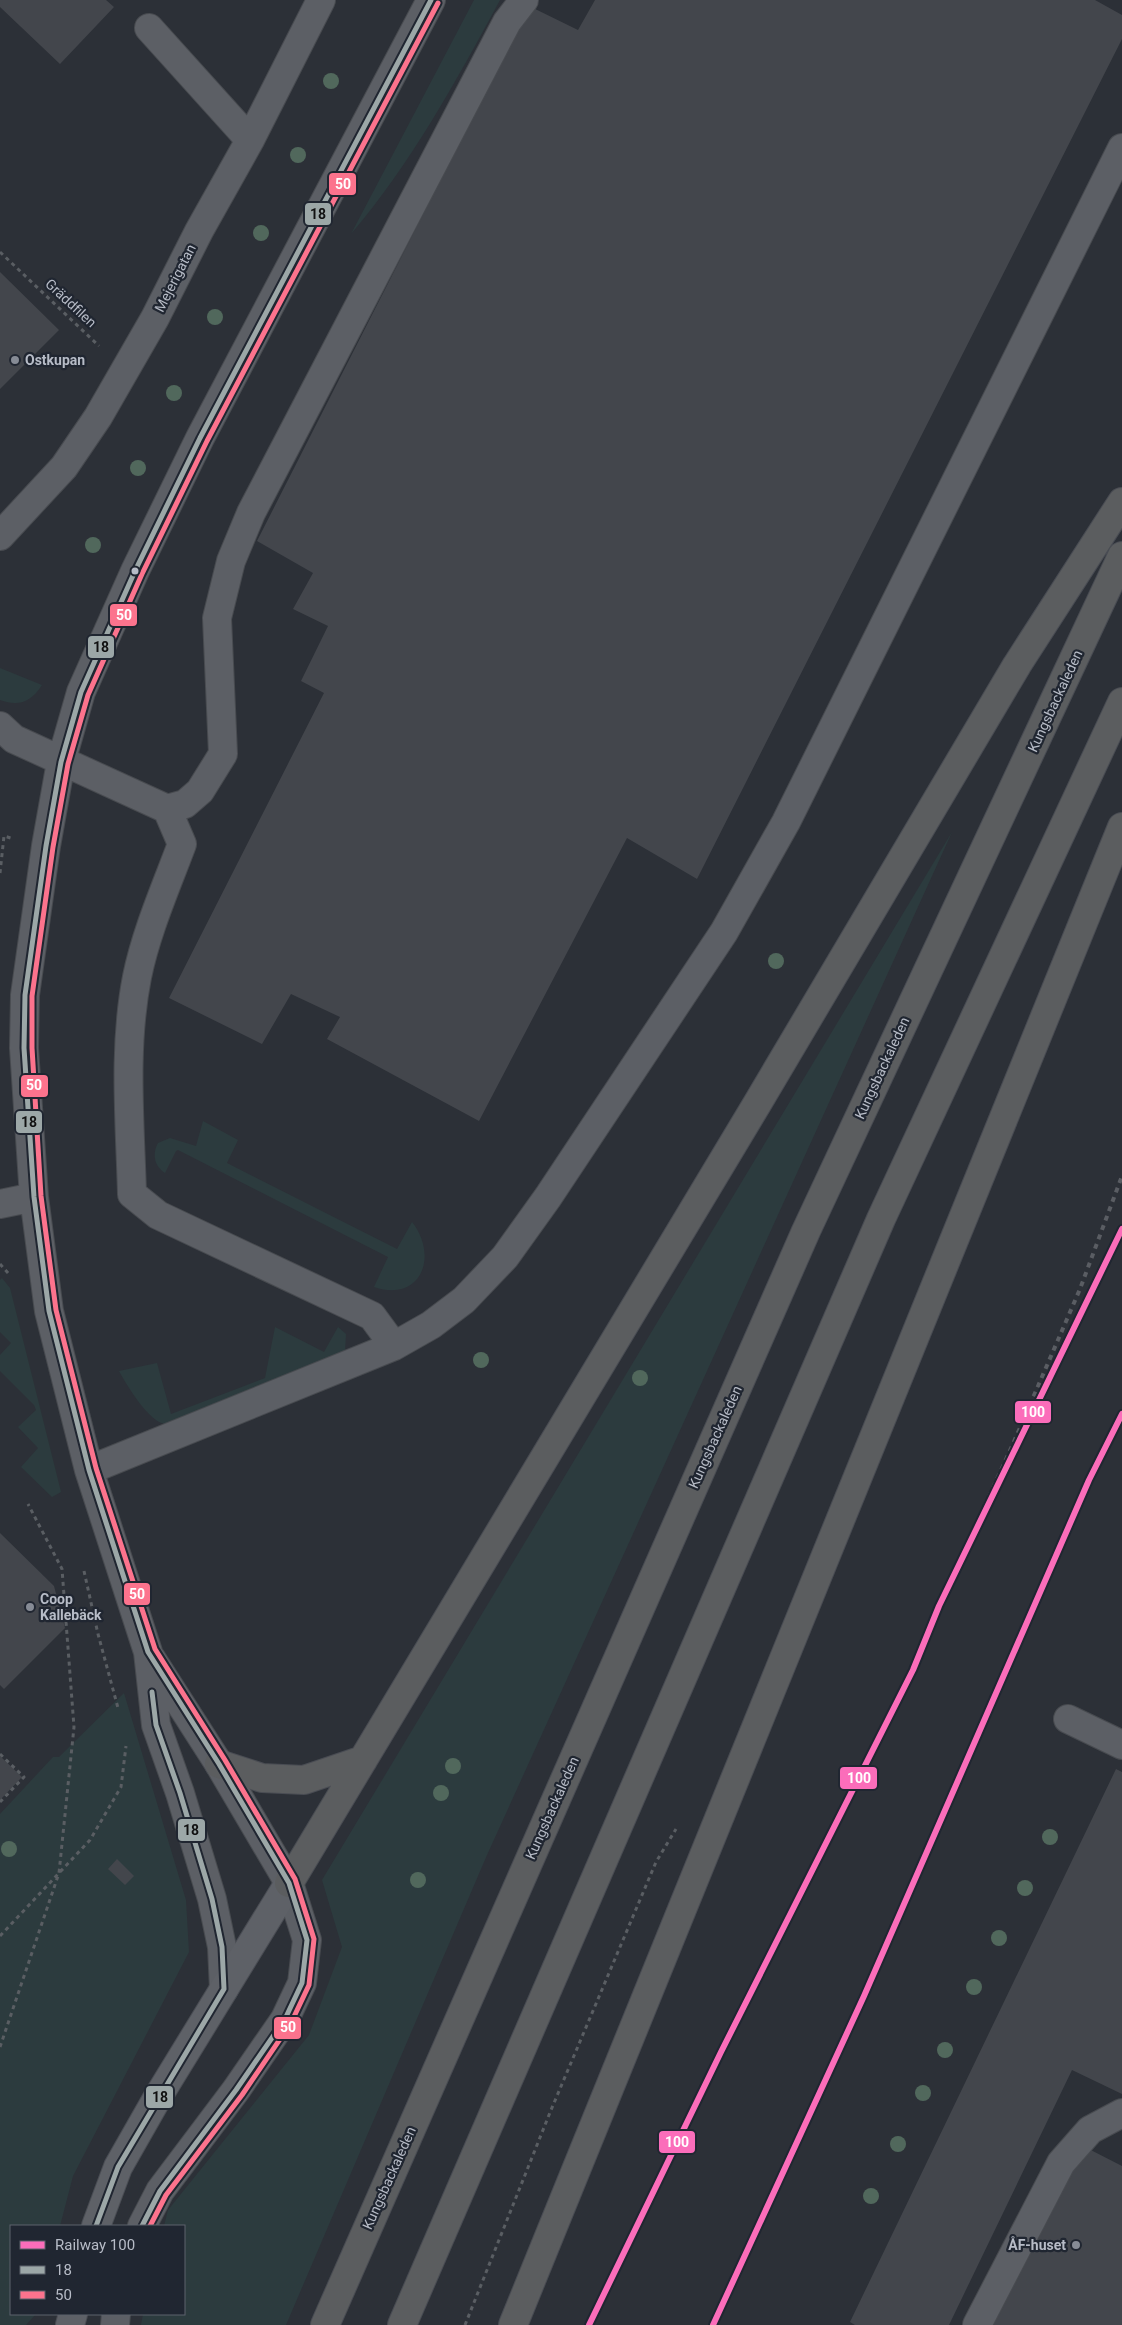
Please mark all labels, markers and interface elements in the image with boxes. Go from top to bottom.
line badge: 50 [328,172,357,196]
text: 50 [335,176,351,192]
line badge: 18 [304,202,332,226]
text: 18 [310,206,326,222]
street label: Mejerigatan [151,241,199,315]
street label: Gräddfilen [42,275,100,331]
place label: Ostkupan [25,352,85,368]
marker: Ostkupan [9,354,21,366]
unlabelled marker [130,566,140,576]
line badge: 50 [109,603,138,627]
text: 50 [116,607,132,623]
line badge: 18 [87,635,115,659]
text: 18 [93,639,109,655]
street label: Kungsbackaleden [1024,648,1086,754]
street label: Kungsbackaleden [851,1015,913,1121]
line badge: 50 [20,1074,49,1098]
text: 50 [26,1077,42,1093]
line badge: 18 [15,1110,43,1134]
text: 18 [21,1114,37,1130]
street label: Kungsbackaleden [685,1383,745,1491]
line badge: 100 [1014,1400,1052,1424]
text: 100 [1021,1404,1045,1420]
line badge: 50 [123,1582,151,1606]
text: 50 [129,1586,145,1602]
place label: Coop Kallebäck [40,1591,102,1623]
marker: Coop Kallebäck [24,1601,36,1613]
street label: Kungsbackaleden [522,1754,582,1862]
line badge: 100 [839,1766,878,1790]
text: 100 [847,1770,871,1786]
line badge: 18 [177,1818,206,1842]
text: 18 [183,1822,199,1838]
line badge: 50 [273,2016,302,2040]
text: 50 [280,2019,296,2035]
line badge: 18 [145,2085,174,2109]
text: 18 [152,2089,168,2105]
street label: Kungsbackaleden [359,2124,419,2232]
line badge: 100 [658,2130,696,2154]
text: 100 [665,2134,689,2150]
legend [10,2225,185,2315]
text: Railway 100 [55,2236,135,2254]
place label: ÅF-huset [1008,2236,1066,2253]
marker: ÅF-huset [1070,2239,1082,2251]
text: 18 [55,2261,72,2279]
text: 50 [55,2286,72,2304]

